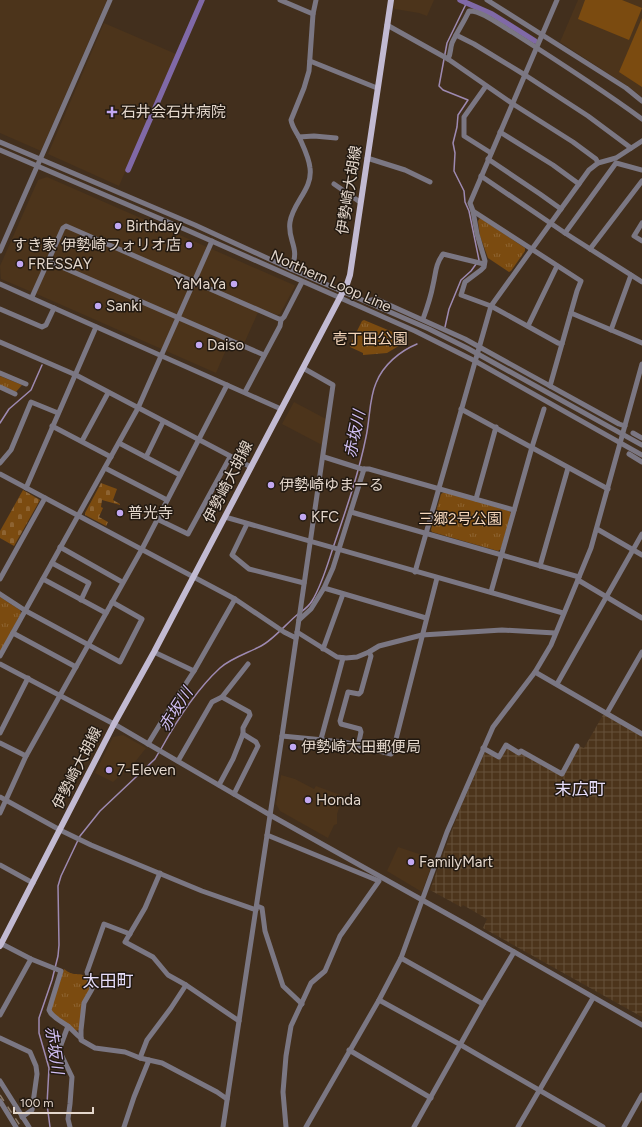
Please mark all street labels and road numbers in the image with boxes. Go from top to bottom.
street label: 伊勢崎大胡線 [333,144,365,236]
street label: Northern Loop Line [268,246,394,316]
street label: 伊勢崎大胡線 [200,438,256,526]
street label: 伊勢崎大胡線 [49,724,105,812]

